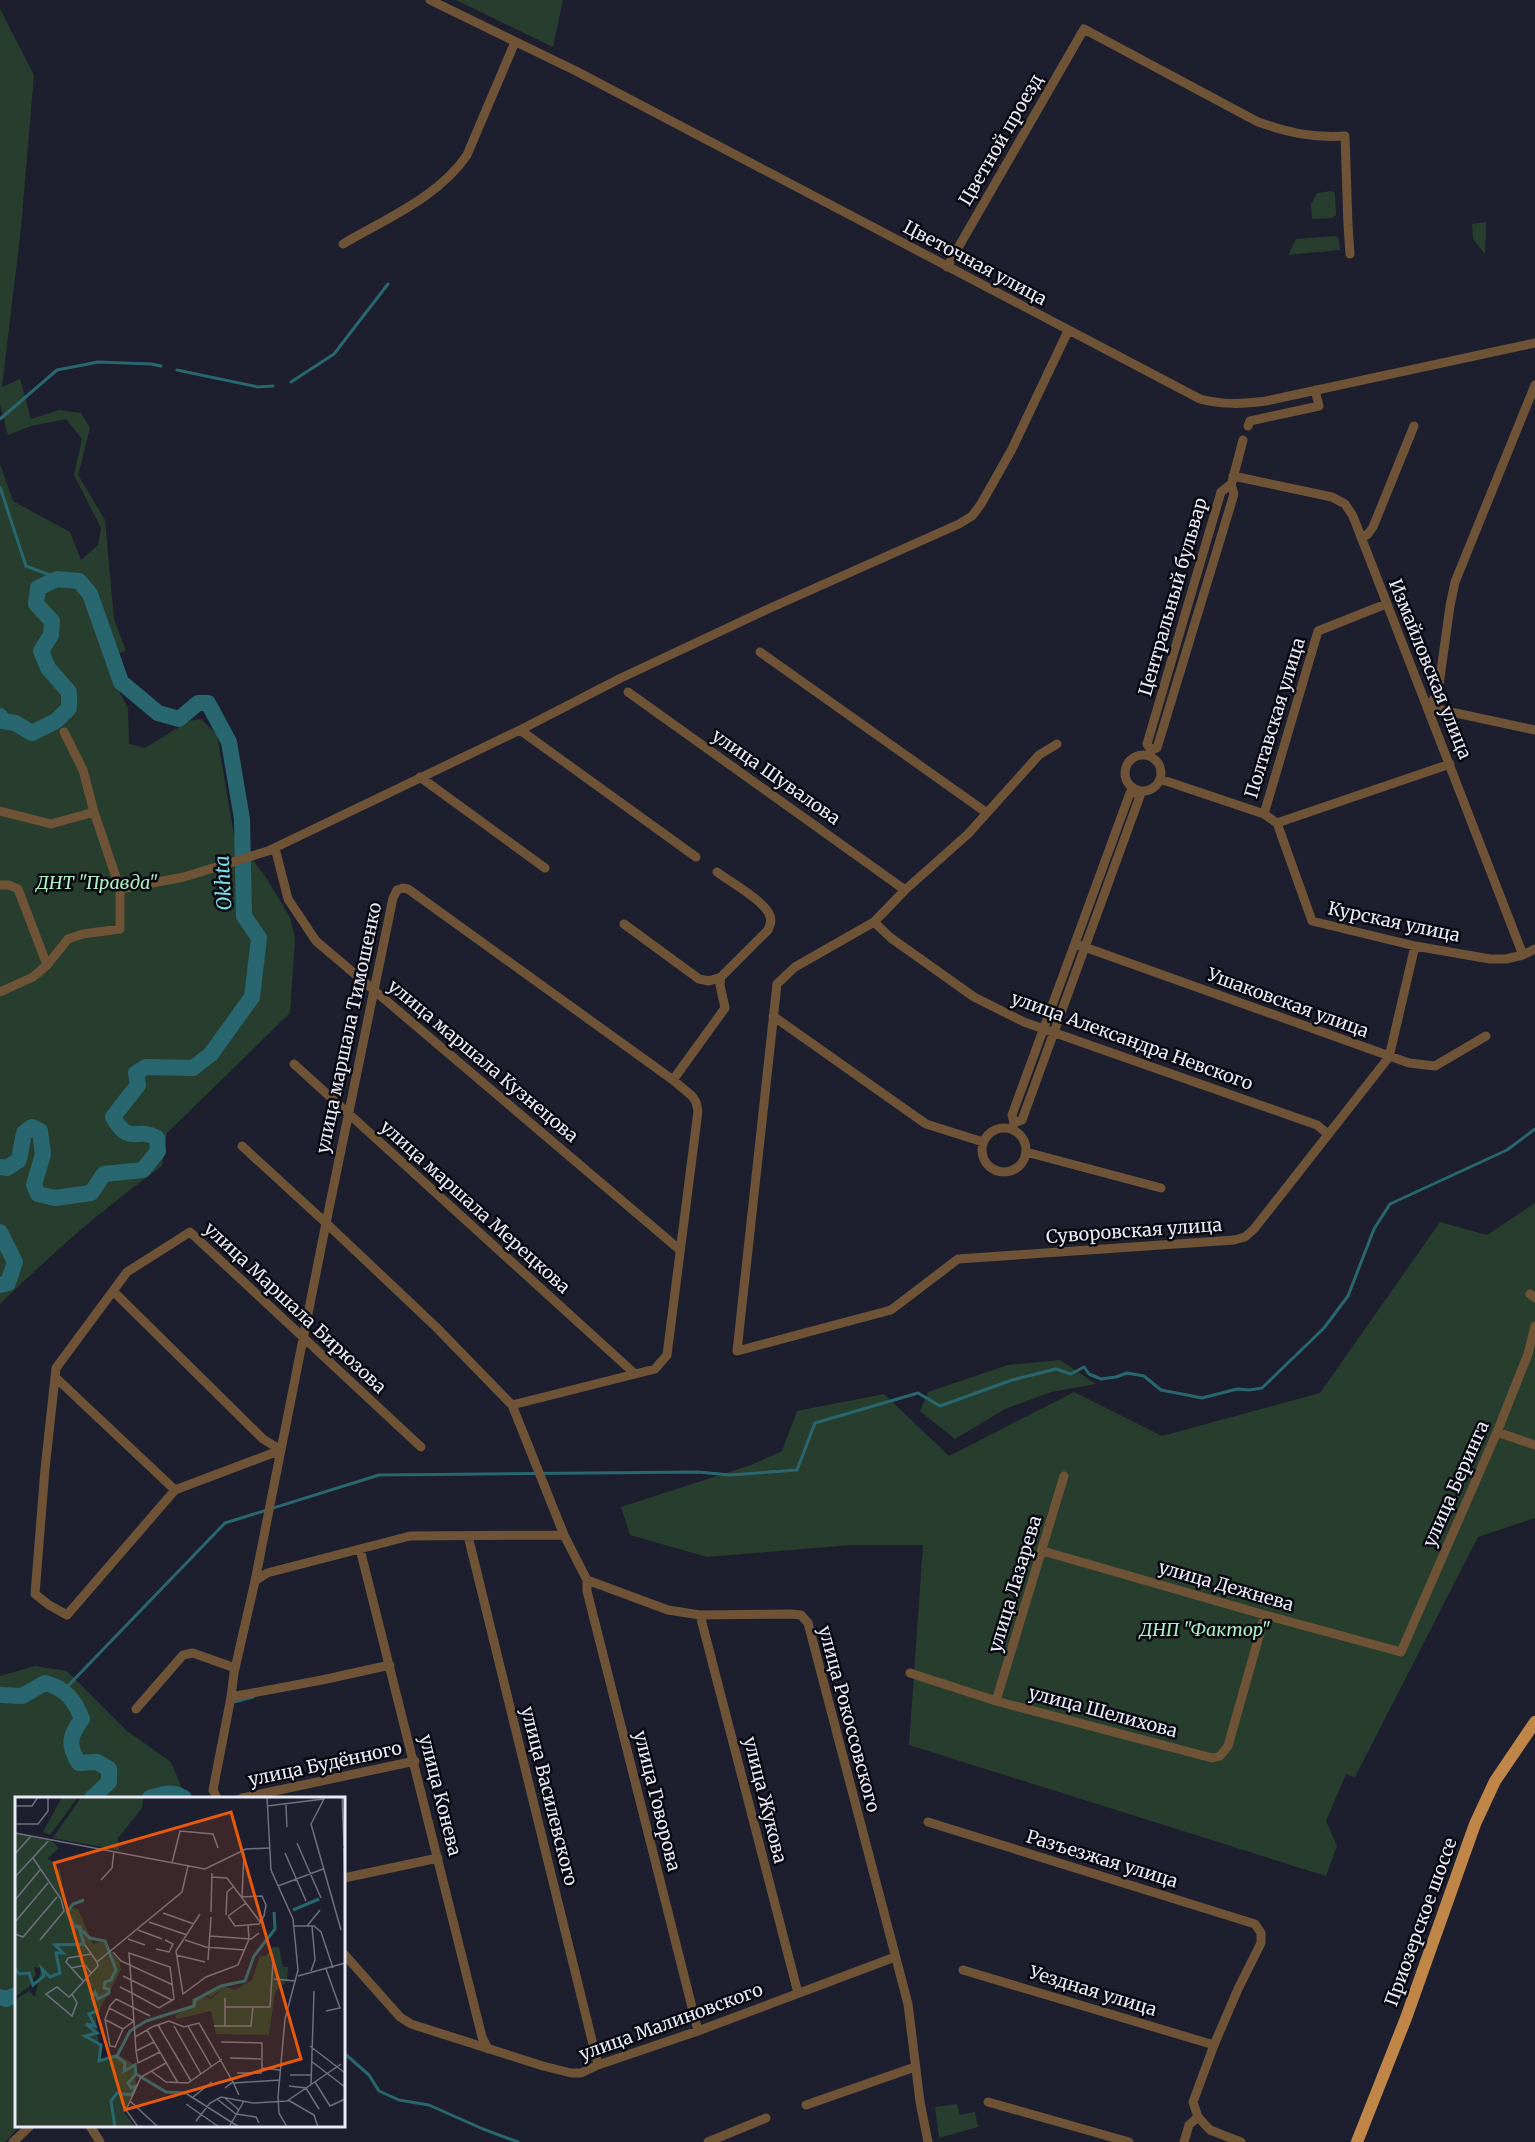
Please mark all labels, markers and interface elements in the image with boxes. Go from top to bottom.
street label: Цветной проезд [953,70,1048,210]
street label: Цветочная улица [899,215,1051,310]
street label: Центральный бульвар [1133,495,1212,699]
street label: Измайловская улица [1384,575,1477,763]
street label: Полтавская улица [1239,634,1310,801]
street label: улица Шувалова [708,724,845,830]
water label: Okhta [209,855,236,911]
park label: ДНТ "Правда" [34,871,158,894]
street label: Курская улица [1326,896,1462,947]
street label: улица маршала Тимошенко [311,900,386,1156]
street label: Ушаковская улица [1203,962,1372,1043]
street label: улица маршала Кузнецова [383,974,584,1147]
street label: улица Александра Невского [1008,986,1256,1095]
street label: улица маршала Мерецкова [375,1115,576,1298]
street label: Суворовская улица [1045,1213,1223,1248]
street label: улица Маршала Бирюзова [199,1217,392,1399]
street label: улица Беринга [1417,1417,1494,1550]
street label: улица Лазарева [983,1512,1046,1655]
street label: улица Дежнева [1156,1555,1297,1616]
park label: ДНП "Фактор" [1137,1618,1271,1641]
street label: улица Рокоссовского [814,1623,885,1815]
street label: улица Шелихова [1026,1681,1180,1743]
street label: улица Василевского [516,1704,583,1888]
street label: улица Говорова [629,1728,686,1874]
street label: улица Конева [414,1732,467,1858]
street label: улица Жукова [739,1734,792,1866]
street label: улица Будённого [246,1736,404,1791]
inset map [15,1797,345,2127]
street label: Разъезжая улица [1023,1824,1181,1893]
street label: Приозерское шоссе [1379,1834,1462,2009]
street label: Уездная улица [1026,1960,1160,2021]
street label: улица Малиновского [576,1978,766,2065]

